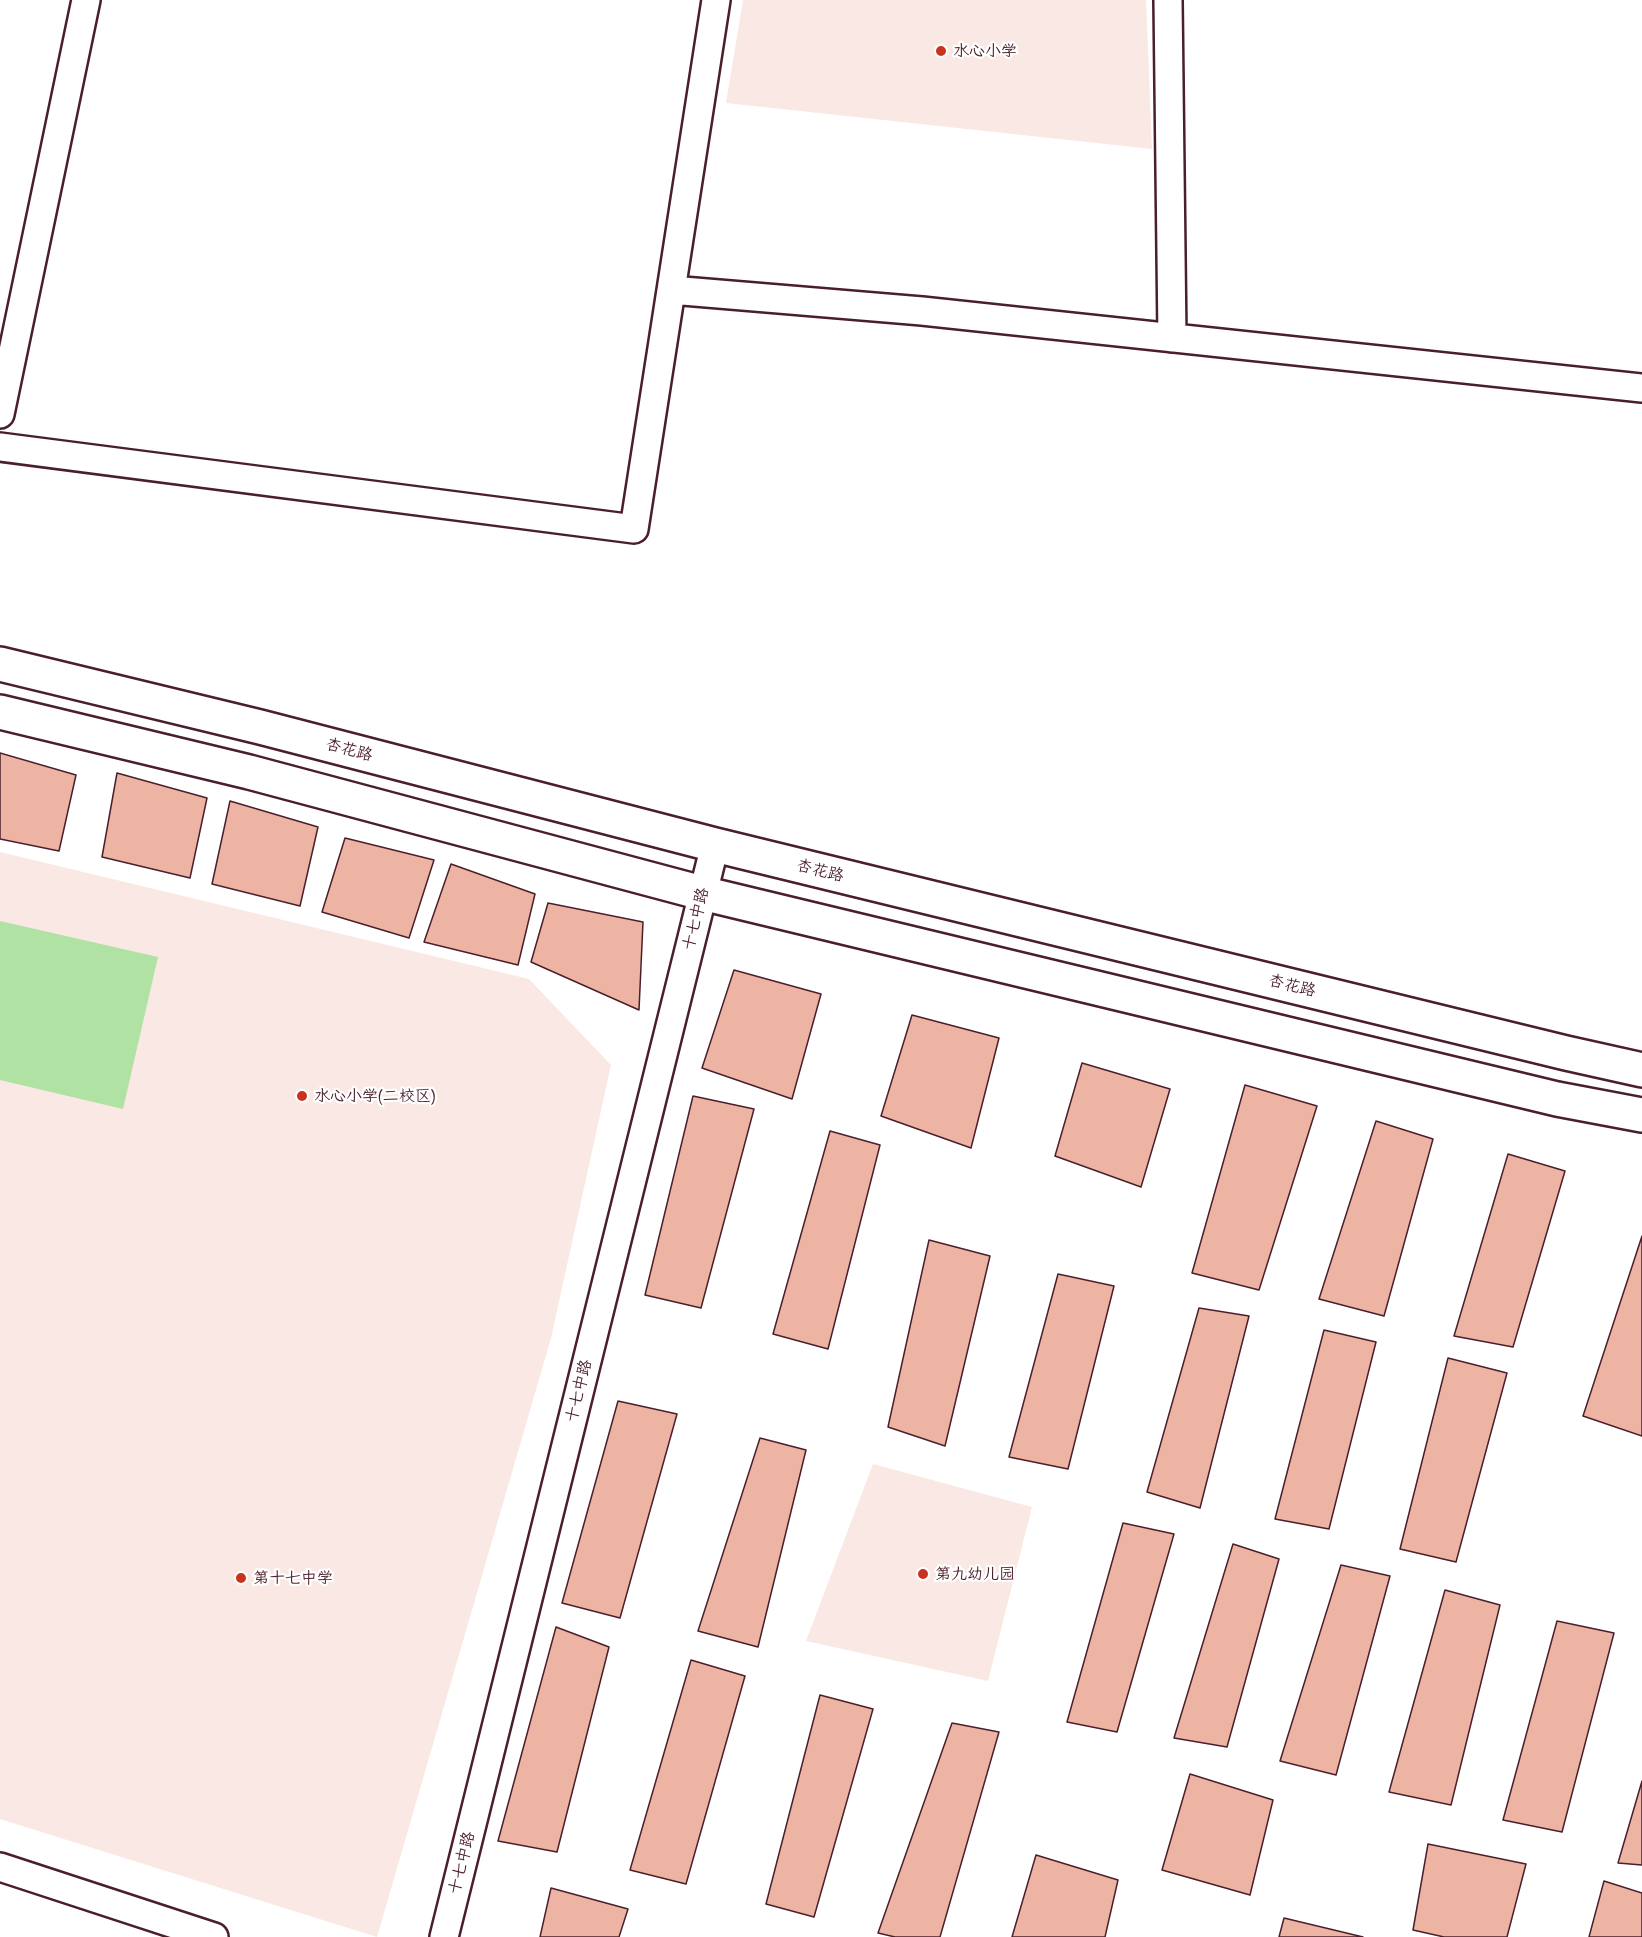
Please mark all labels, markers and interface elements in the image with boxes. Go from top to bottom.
place label: 水心小学 [953,41,1017,61]
marker: 水心小学 [934,44,948,58]
street label: 杏花路 [323,735,375,765]
street label: 杏花路 [794,856,846,886]
street label: 十七中路 [679,886,713,952]
street label: 杏花路 [1266,971,1318,1001]
place label: 水心小学(二校区) [314,1086,436,1106]
marker: 水心小学(二校区) [295,1089,309,1103]
street label: 十七中路 [562,1358,596,1424]
place label: 第九幼儿园 [935,1564,1015,1584]
marker: 第九幼儿园 [916,1567,930,1581]
place label: 第十七中学 [253,1568,333,1588]
marker: 第十七中学 [234,1571,248,1585]
street label: 十七中路 [445,1830,479,1896]

